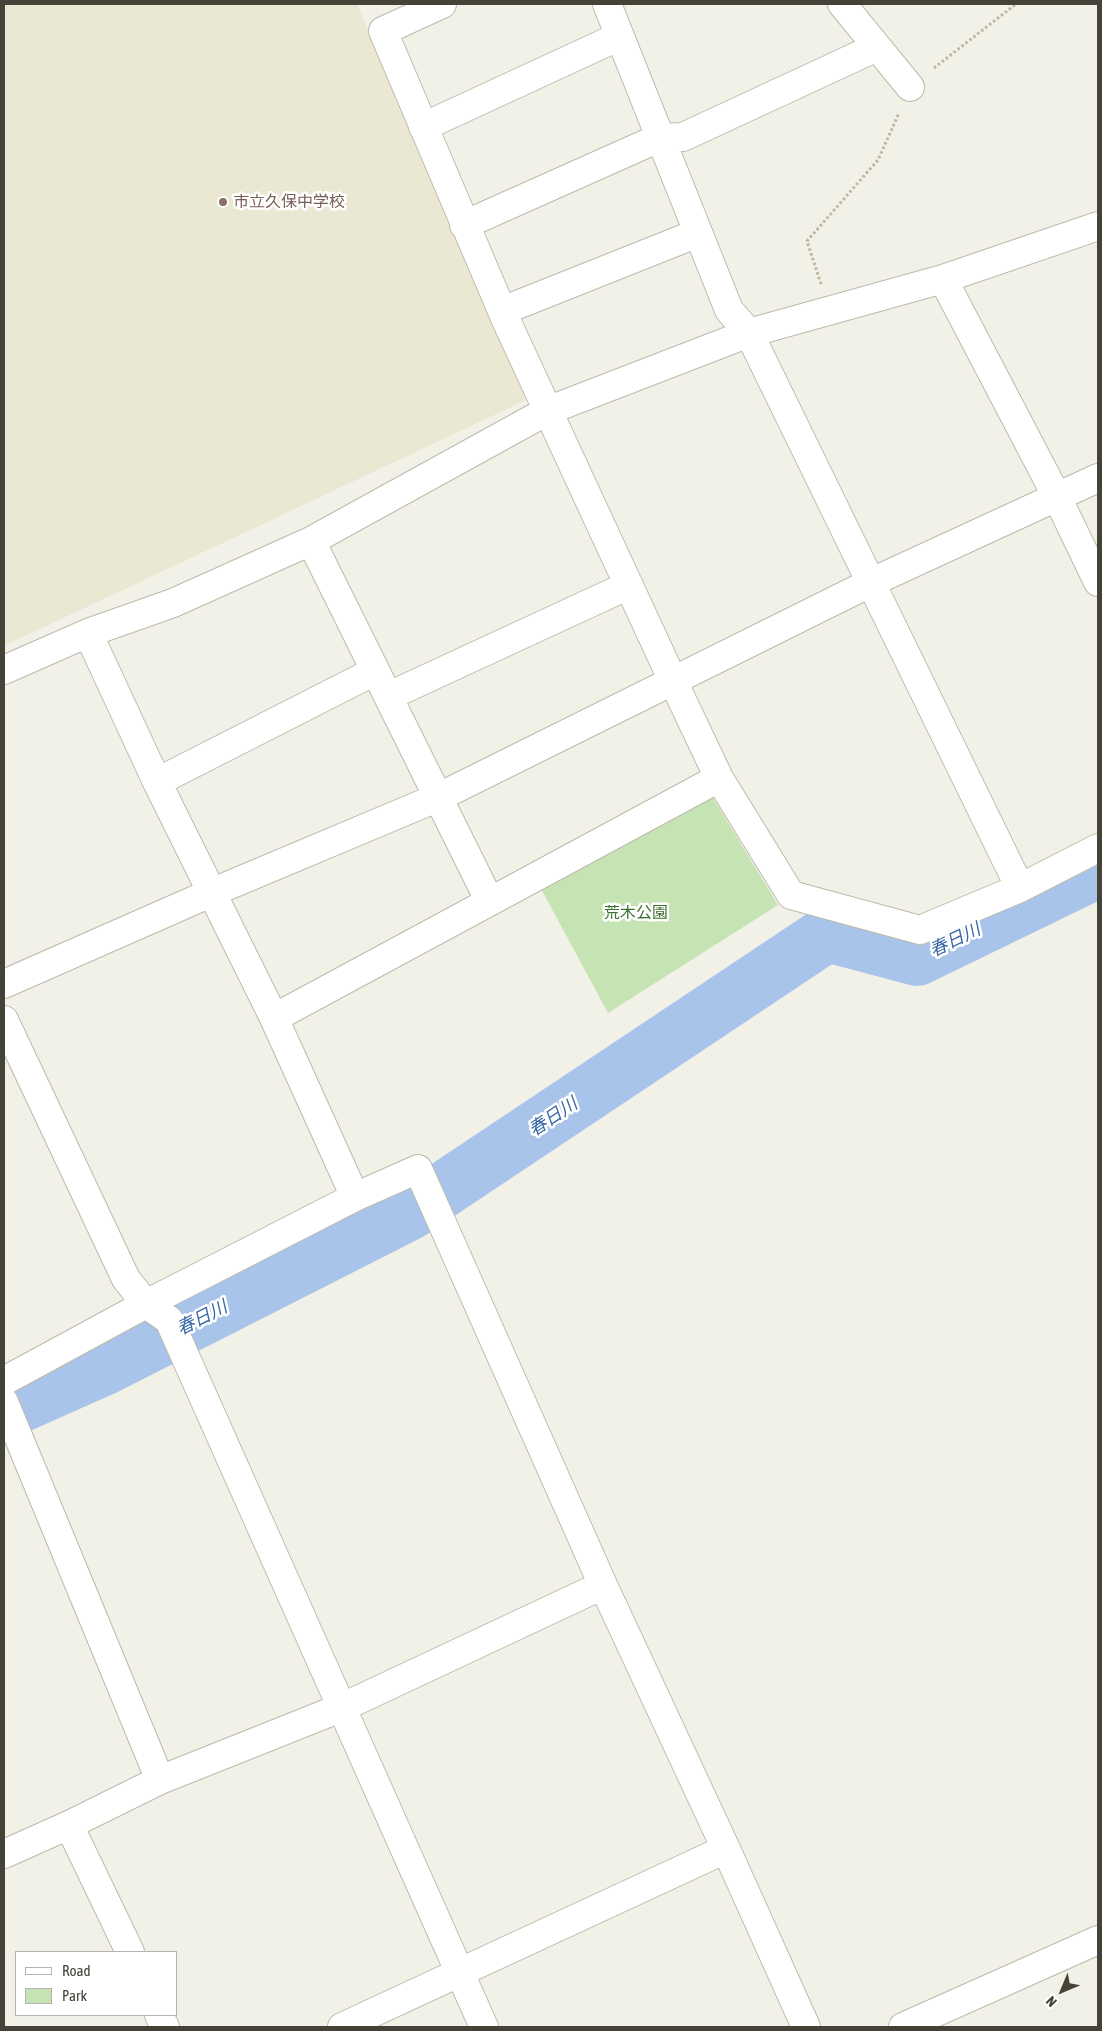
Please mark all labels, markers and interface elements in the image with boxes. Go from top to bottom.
place label: 市立久保中学校 [233,192,345,212]
marker: 市立久保中学校 [217,196,229,208]
park label: 荒木公園 [604,903,668,923]
water label: 春日川 [926,918,984,962]
water label: 春日川 [525,1093,581,1141]
water label: 春日川 [173,1296,231,1340]
legend [15,1951,178,2016]
text: Road [62,1962,91,1979]
north arrow [1037,1966,1087,2016]
text: Park [62,1987,87,2004]
text: N [1043,1993,1060,2010]

